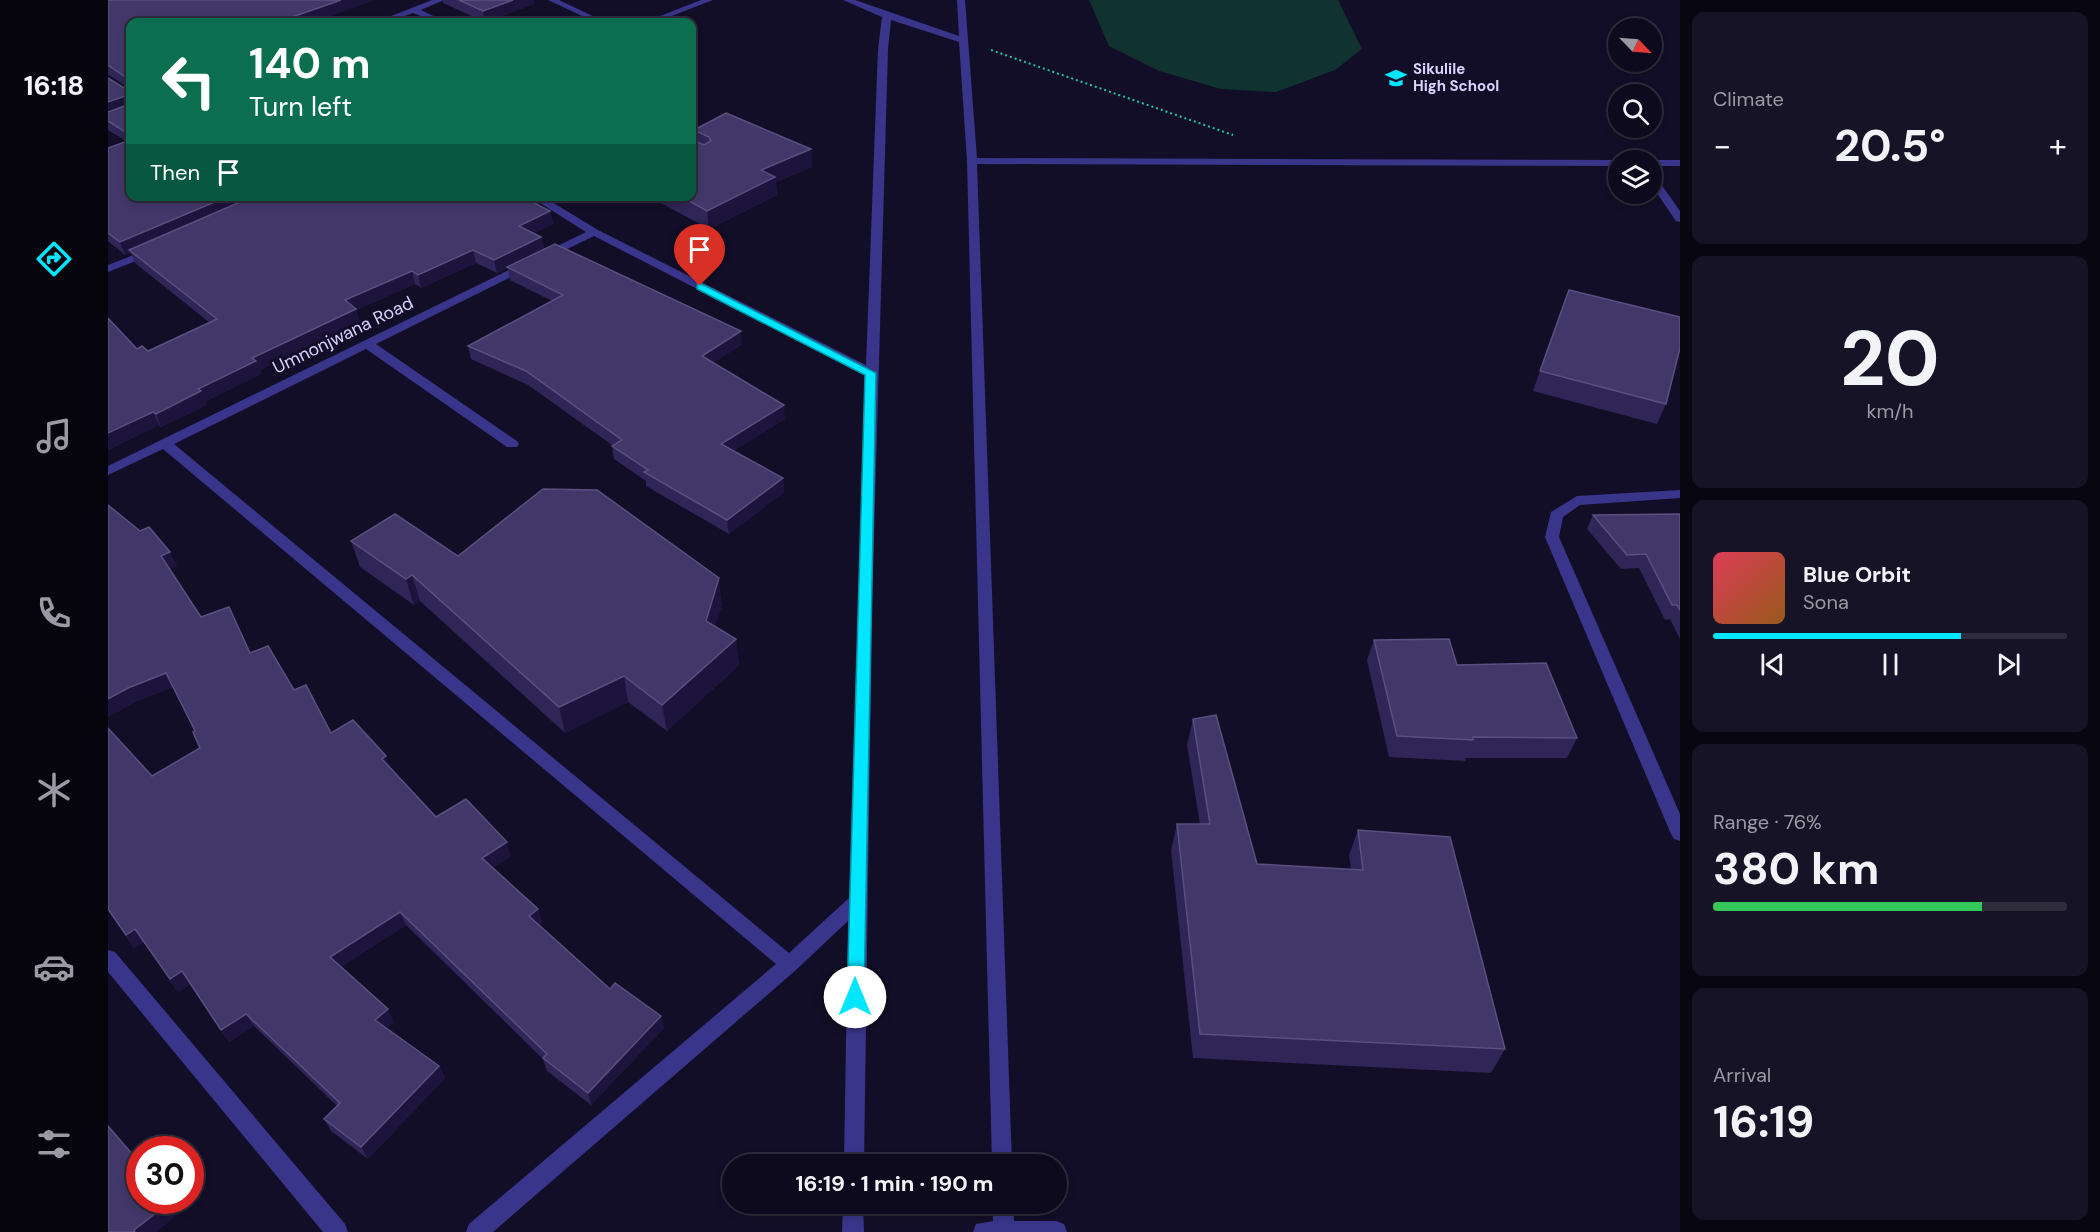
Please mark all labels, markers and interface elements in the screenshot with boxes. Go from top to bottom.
north arrow [1608,18,1662,72]
map controls [1608,18,1662,204]
text: 140 m [249,36,371,91]
icon: left [150,42,228,120]
place label: Sikulile High School [1413,59,1499,96]
school or university icon: Sikulile High School [1384,66,1408,90]
text: 16:18 [24,68,84,103]
button: search [1608,84,1662,138]
text: Climate [1713,86,1784,112]
text: Turn left [249,89,352,124]
text: 20.5° [1834,116,1946,175]
text: − [1713,124,1731,167]
text: + [2049,124,2067,167]
button: layers [1608,150,1662,204]
icon: arrive [212,156,245,189]
text: Then [150,158,200,187]
pin [674,224,725,286]
icon: arrive [683,233,716,266]
icon: directions [33,238,75,280]
street label: Umnonjwana Road [269,291,417,379]
text: 20 [1840,308,1940,409]
text: km/h [1866,398,1914,424]
icon: music [33,415,75,457]
text: Blue Orbit [1803,560,1911,589]
text: Sona [1803,589,1849,615]
icon: phone [33,592,75,634]
icon: previous [1756,648,1789,681]
icon: pause [1874,648,1907,681]
icon: next [1992,648,2025,681]
icon: climate [33,769,75,811]
text: Range · 76% [1713,809,1822,835]
text: 380 km [1713,839,1879,898]
icon: car [33,946,75,988]
position arrow [823,965,887,1029]
text: Arrival [1713,1062,1771,1088]
text: 16:19 [1713,1092,1814,1151]
icon: filters [33,1123,75,1165]
speed limit sign: 30 [126,1136,204,1214]
text: 16:19 · 1 min · 190 m [795,1169,994,1198]

